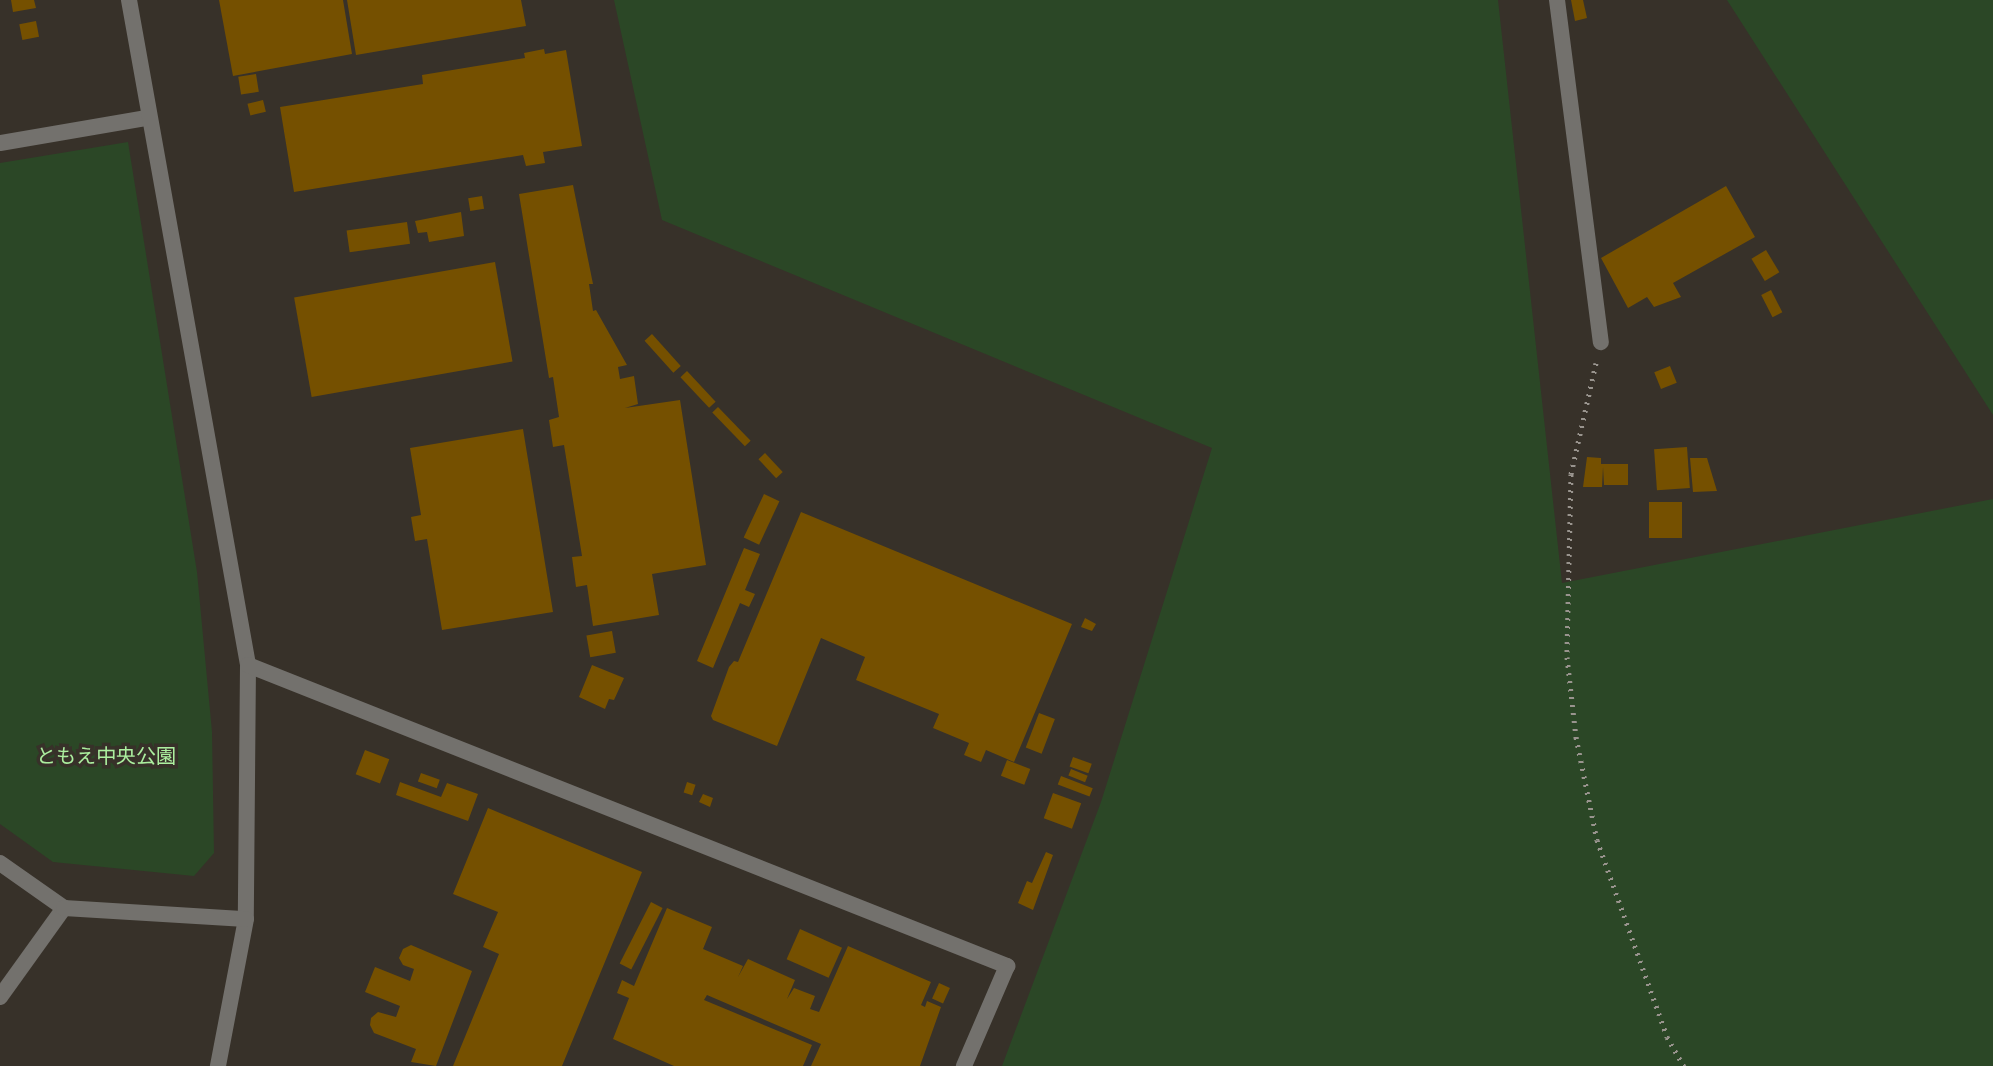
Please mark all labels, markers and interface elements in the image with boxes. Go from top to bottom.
park label: ともえ中央公園 [36,744,176,768]

